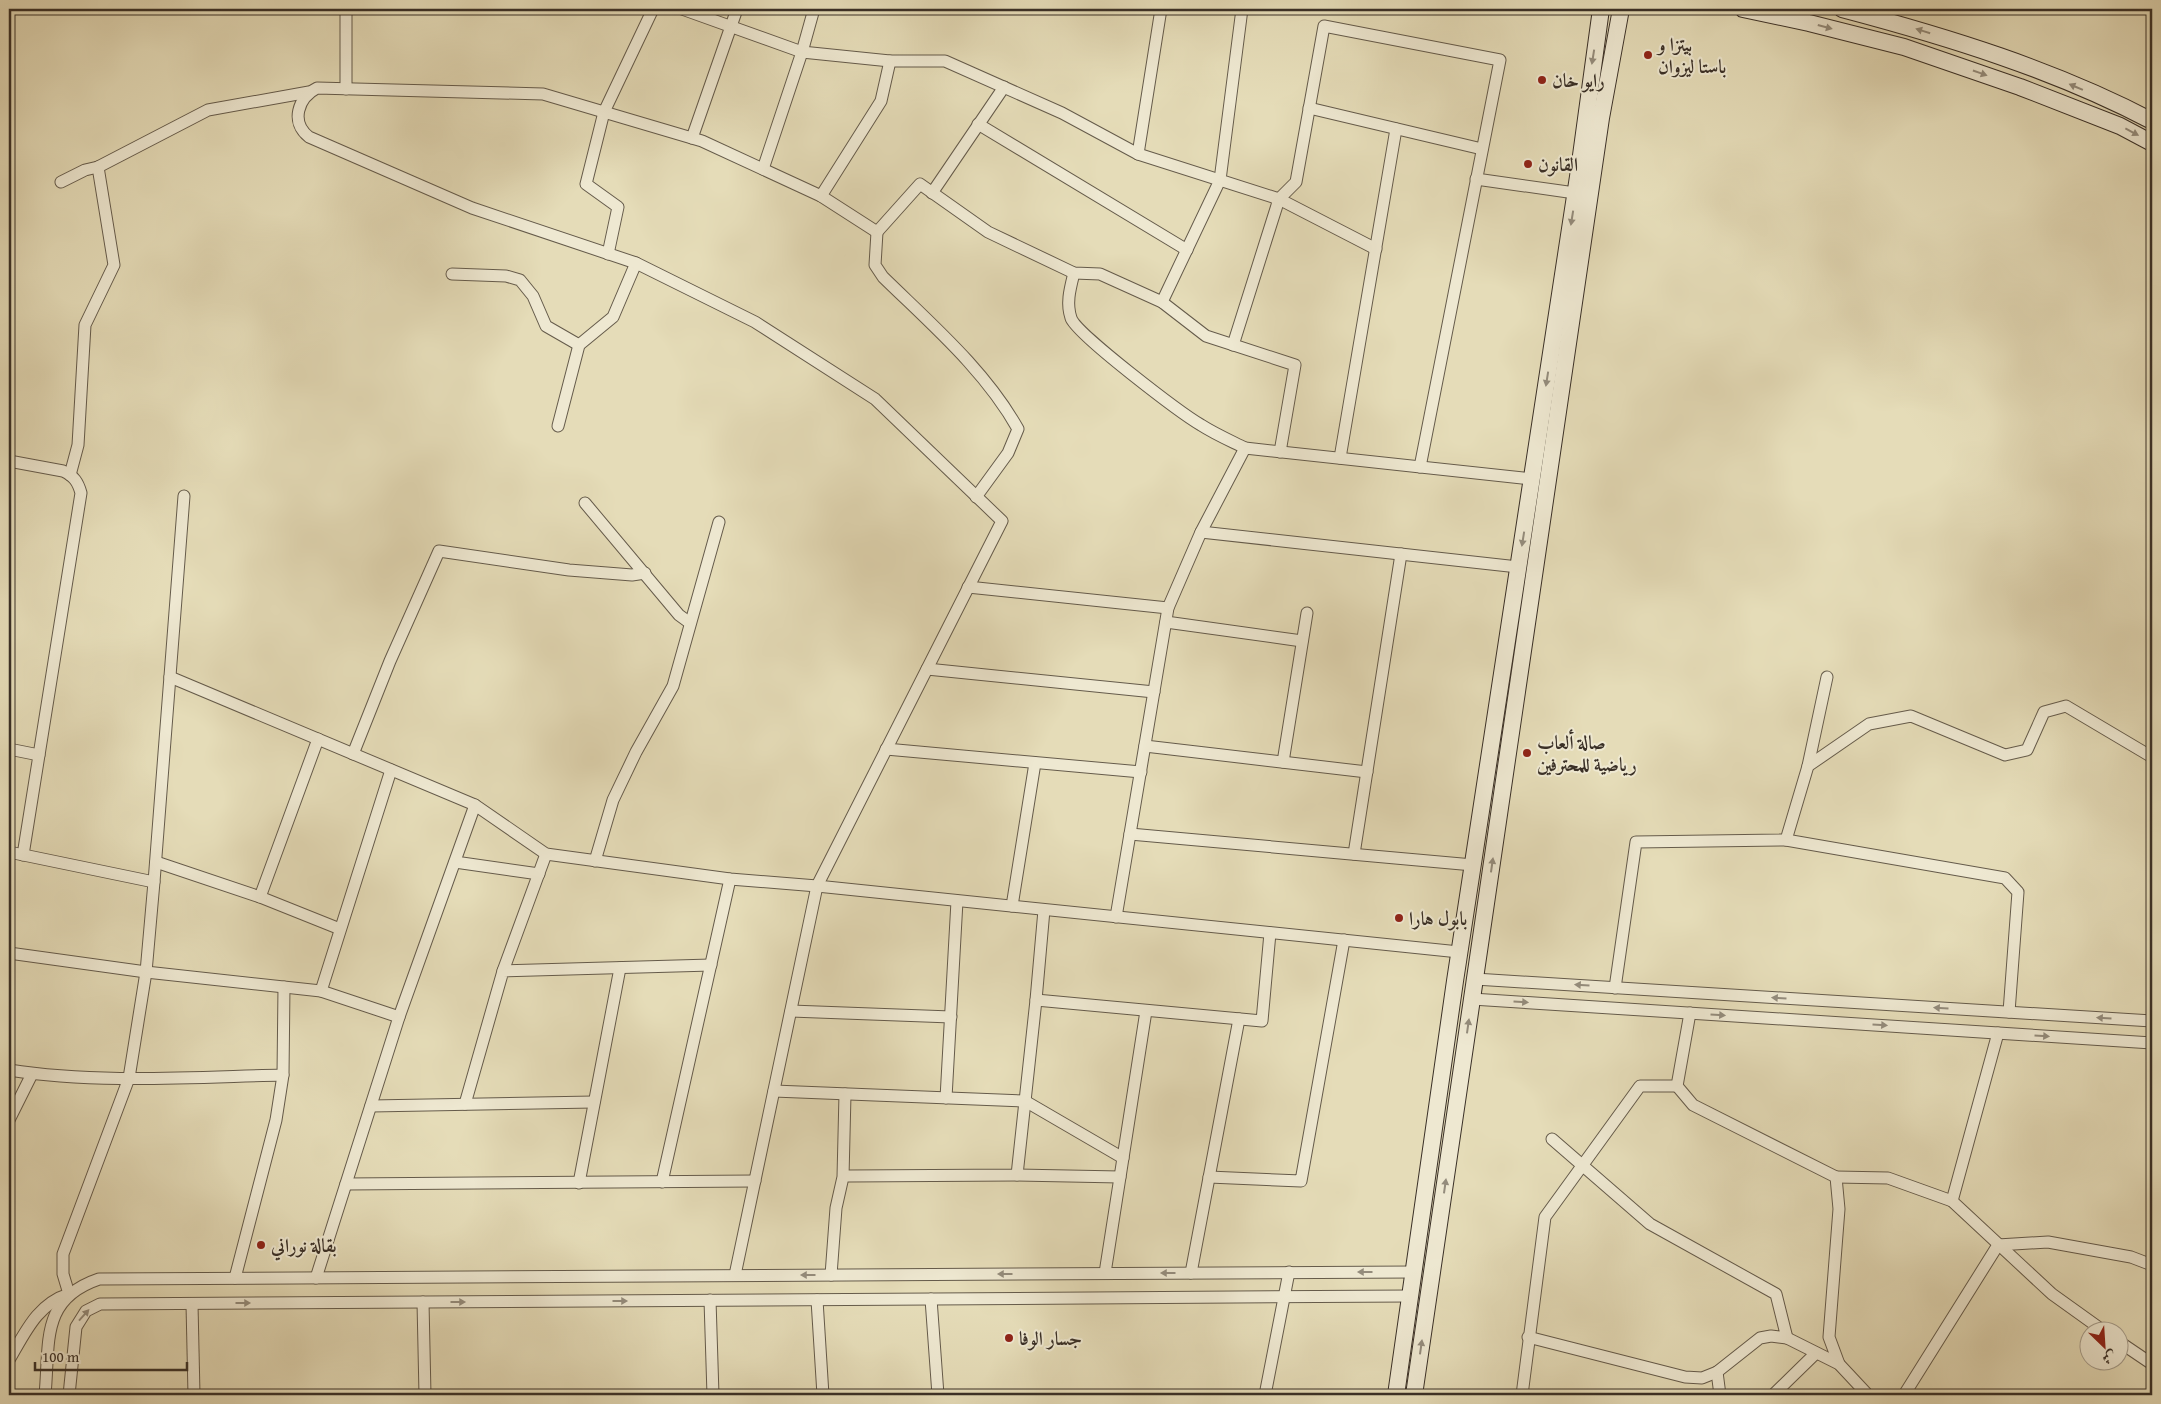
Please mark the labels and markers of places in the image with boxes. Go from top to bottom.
place label: بيتزا و باستا ليزوان [1656,30,1727,80]
marker: بيتزا و باستا ليزوان [1642,49,1654,61]
place label: رايو خان [1552,66,1605,94]
marker: رايو خان [1536,74,1548,86]
place label: القانون [1538,150,1578,178]
marker: القانون [1522,158,1534,170]
place label: صالة ألعاب رياضية للمحترفين [1537,728,1637,778]
marker: صالة ألعاب رياضية للمحترفين [1521,747,1533,759]
place label: بابول هارا [1409,904,1468,932]
marker: بابول هارا [1393,912,1405,924]
place label: بقالة نوراني [270,1231,337,1261]
marker: بقالة نوراني [255,1239,267,1251]
place label: جسار الوفا [1019,1324,1082,1352]
marker: جسار الوفا [1003,1332,1015,1344]

